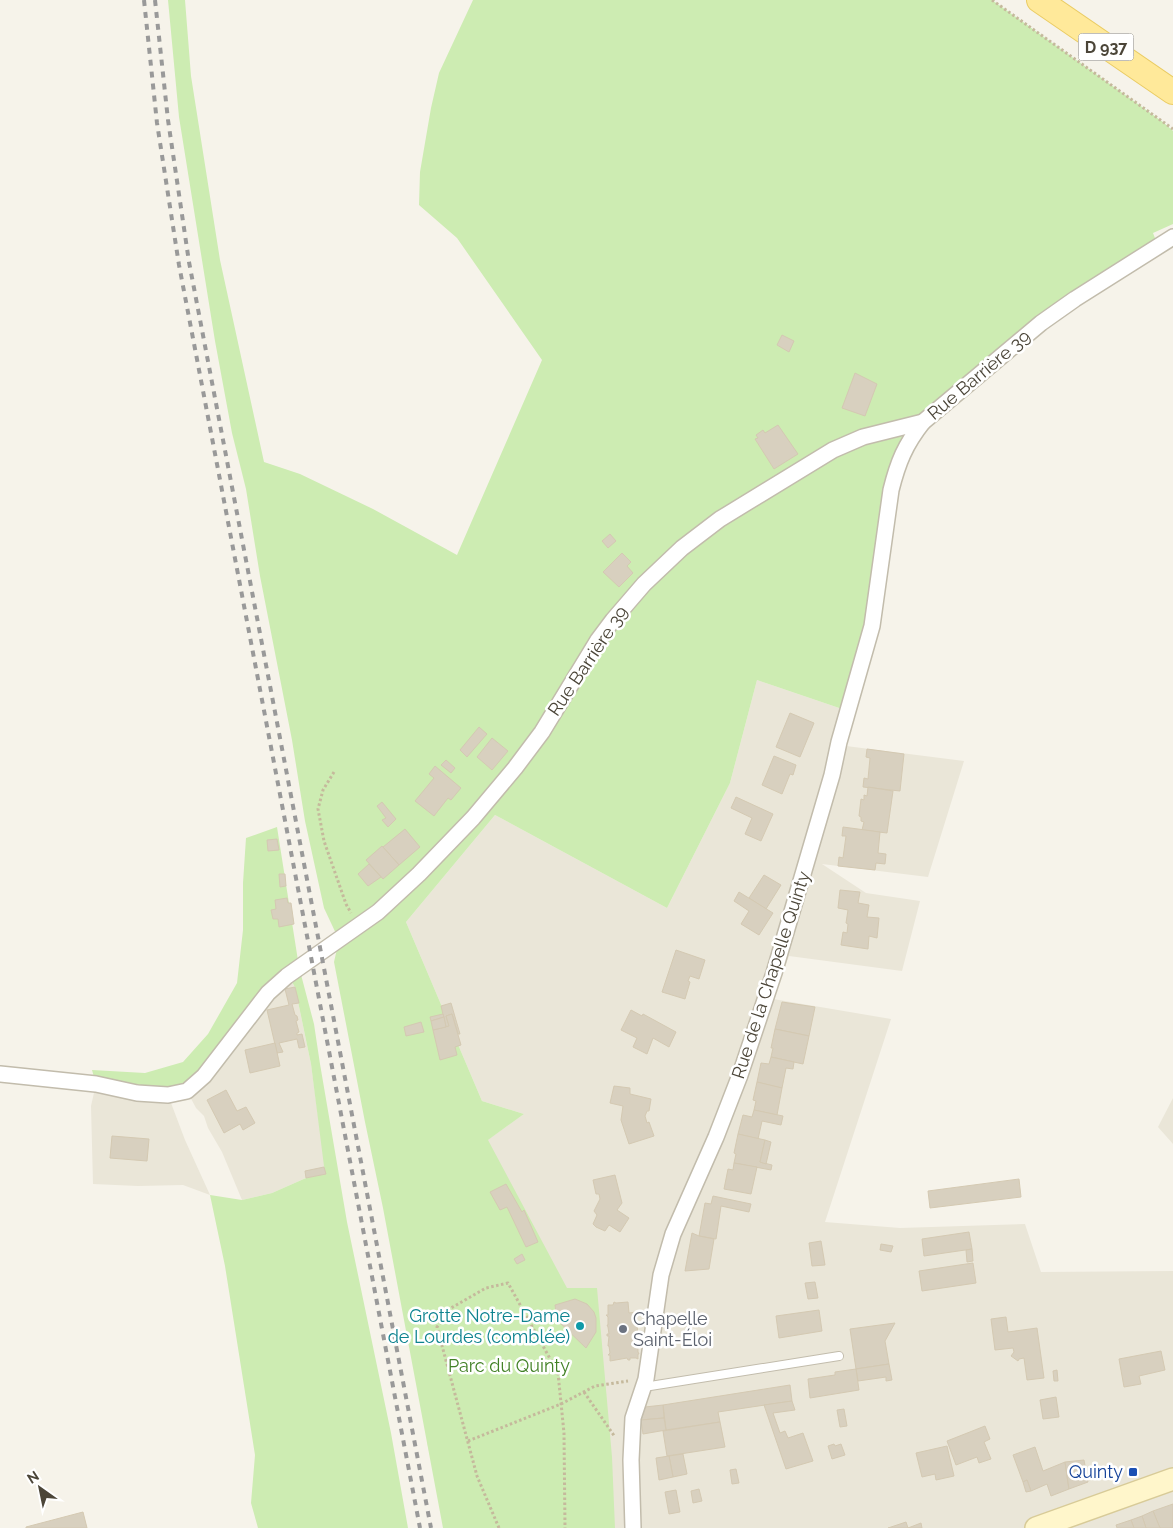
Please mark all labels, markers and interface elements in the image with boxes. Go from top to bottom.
road number: D 937 [1078,34,1134,61]
street label: Rue Barrière 39 [923,326,1034,424]
street label: Rue Barrière 39 [543,602,632,720]
street label: Rue de la Chapelle Quinty [727,868,814,1081]
place label: Grotte Notre-Dame de Lourdes (comblée) [388,1305,570,1347]
place label: Chapelle Saint-Éloi [633,1308,712,1350]
marker: Grotte Notre-Dame de Lourdes (comblée) [574,1320,586,1332]
marker: Chapelle Saint-Éloi [617,1323,629,1335]
park label: Parc du Quinty [448,1355,570,1376]
place label: Quinty [1069,1461,1123,1482]
north arrow [15,1463,65,1513]
marker: Quinty [1127,1466,1139,1478]
text: N [24,1467,42,1487]

